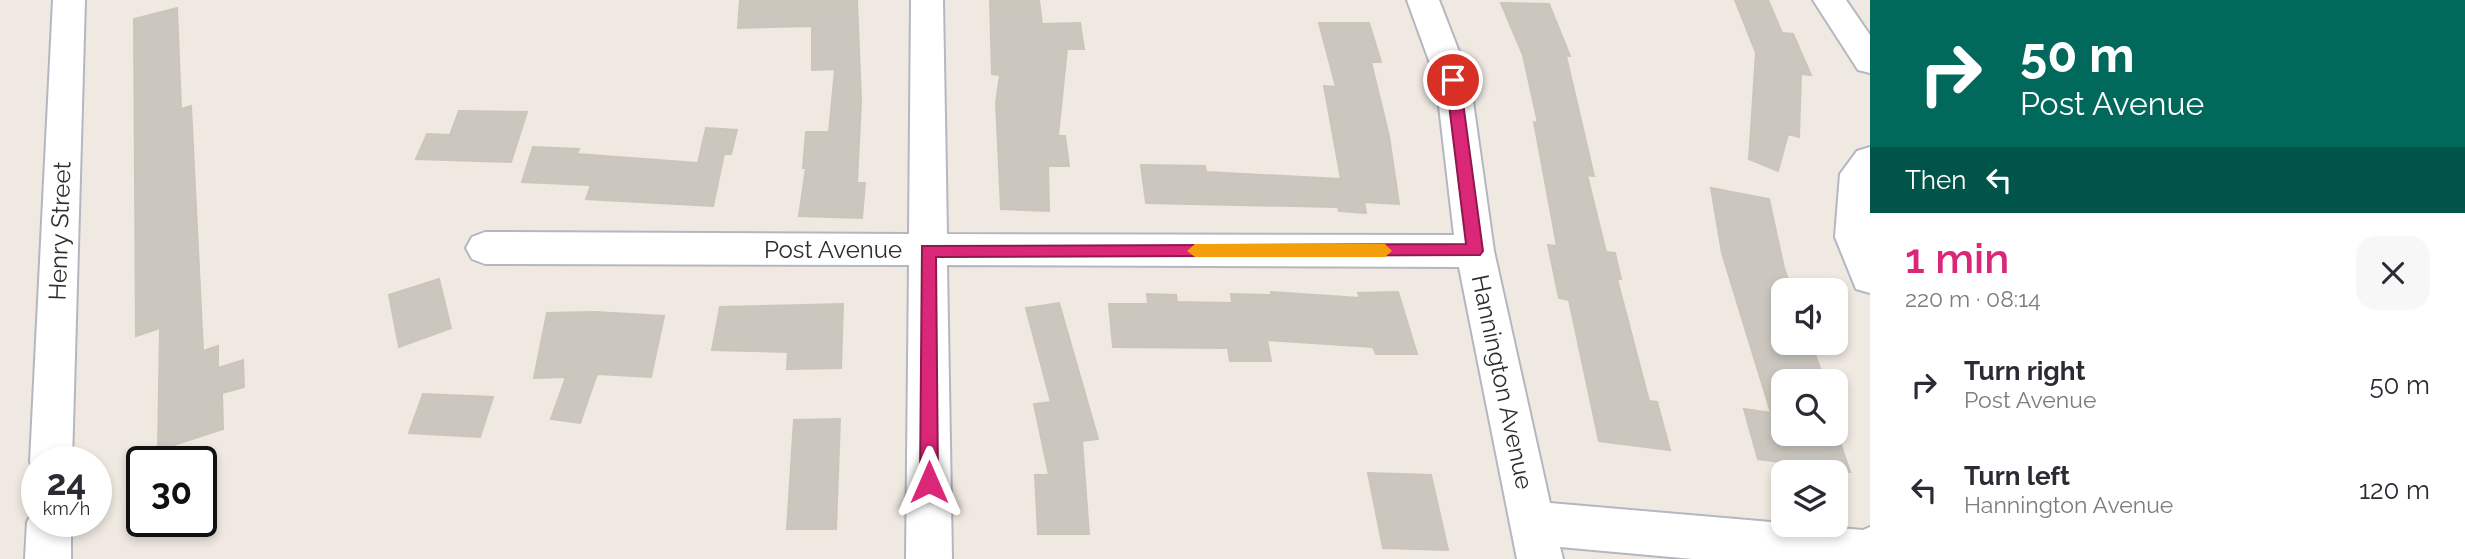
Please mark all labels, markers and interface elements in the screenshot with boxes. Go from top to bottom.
text: 50 m [2020,26,2135,83]
icon: right [1905,28,1996,119]
pin [1423,50,1483,110]
icon: arrive [1434,61,1472,99]
text: Post Avenue [2020,85,2204,122]
street label: Henry Street [43,161,76,301]
icon: left [1980,161,2018,199]
text: Then [1905,165,1966,195]
text: 1 min [1905,234,2009,283]
street label: Post Avenue [764,235,902,264]
button: close [2356,236,2430,310]
street label: Hannington Avenue [1466,272,1539,492]
map controls [1771,278,1848,537]
button: sound [1771,278,1848,355]
text: 220 m · 08:14 [1905,285,2041,312]
text: Turn right [1964,356,2085,386]
icon: right [1905,366,1943,404]
button: search [1771,369,1848,446]
text: 50 m [2369,370,2430,400]
text: Post Avenue [1964,386,2096,413]
position arrow [892,445,966,519]
speed limit sign: 30 [126,446,217,537]
button: layers [1771,460,1848,537]
text: Turn left [1964,461,2070,491]
text: 24 [47,462,86,503]
icon: left [1905,471,1943,509]
text: 120 m [2359,475,2430,505]
text: Hannington Avenue [1964,491,2173,518]
text: km/h [43,498,90,519]

